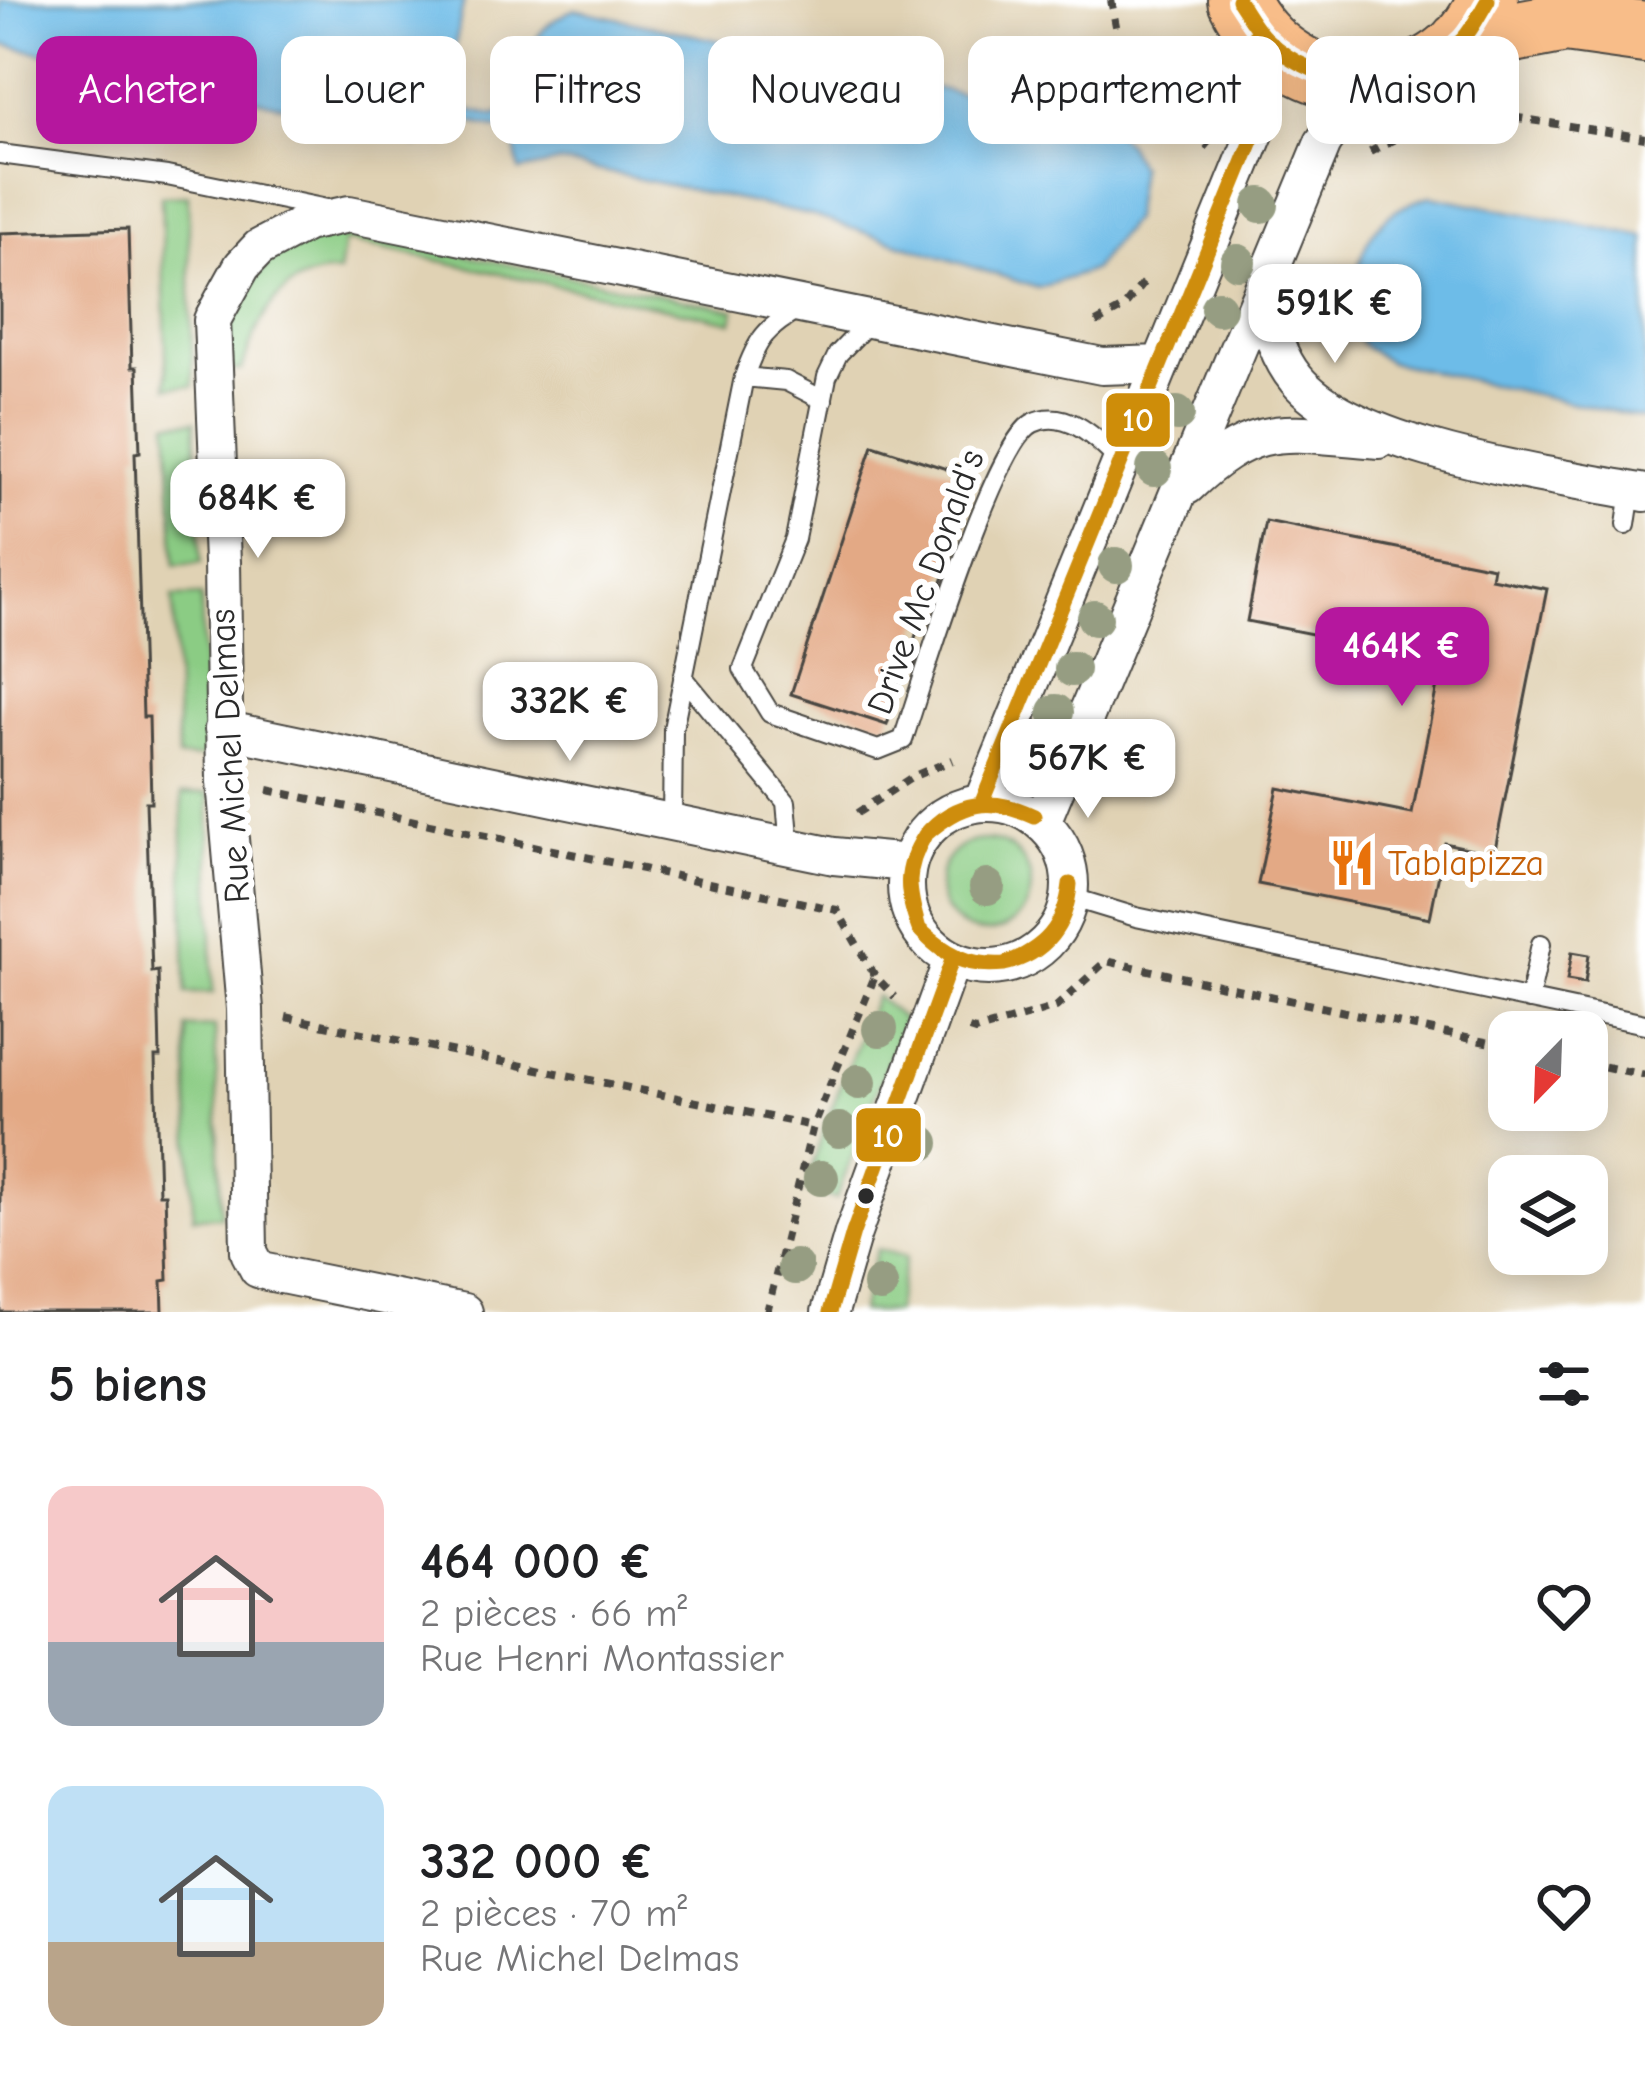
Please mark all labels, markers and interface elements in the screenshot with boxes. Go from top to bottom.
chip: Acheter [36,36,257,144]
chip: Louer [281,36,466,144]
chip: Filtres [490,36,684,144]
chip: Nouveau [708,36,944,144]
chip: Appartement [968,36,1282,144]
chip: Maison [1306,36,1519,144]
pin: 591K € [1237,264,1433,366]
text: 591K € [1275,280,1395,325]
line badge: 10 [1104,391,1172,449]
text: 10 [1122,401,1154,439]
street label: Drive Mc Donald's [859,444,993,720]
pin: 684K € [160,459,356,561]
text: 684K € [197,475,319,520]
pin: 464K € [1304,607,1500,709]
street label: Rue Michel Delmas [202,608,258,904]
text: 464K € [1342,623,1462,668]
pin: 332K € [472,662,668,764]
text: 332K € [510,678,630,723]
pin: 567K € [990,719,1186,821]
text: 567K € [1027,735,1149,780]
restaurant icon: Tablapizza [1327,838,1377,888]
place label: Tablapizza [1388,843,1544,884]
north arrow [1488,1011,1608,1131]
map controls [1488,1011,1608,1275]
line badge: 10 [854,1106,923,1164]
text: 10 [872,1117,904,1155]
button: layers [1488,1155,1608,1275]
unlabelled marker [855,1185,877,1207]
icon: filters [1531,1351,1597,1417]
text: 5 biens [48,1355,207,1414]
text: 464 000 € [420,1532,653,1591]
icon: home [144,1534,288,1678]
icon: heart [1531,1573,1597,1639]
text: 2 pièces · 66 m² [420,1591,687,1636]
text: Rue Henri Montassier [420,1636,784,1681]
text: 332 000 € [420,1832,655,1891]
icon: home [144,1834,288,1978]
icon: heart [1531,1873,1597,1939]
text: 2 pièces · 70 m² [420,1891,687,1936]
text: Rue Michel Delmas [420,1936,739,1981]

